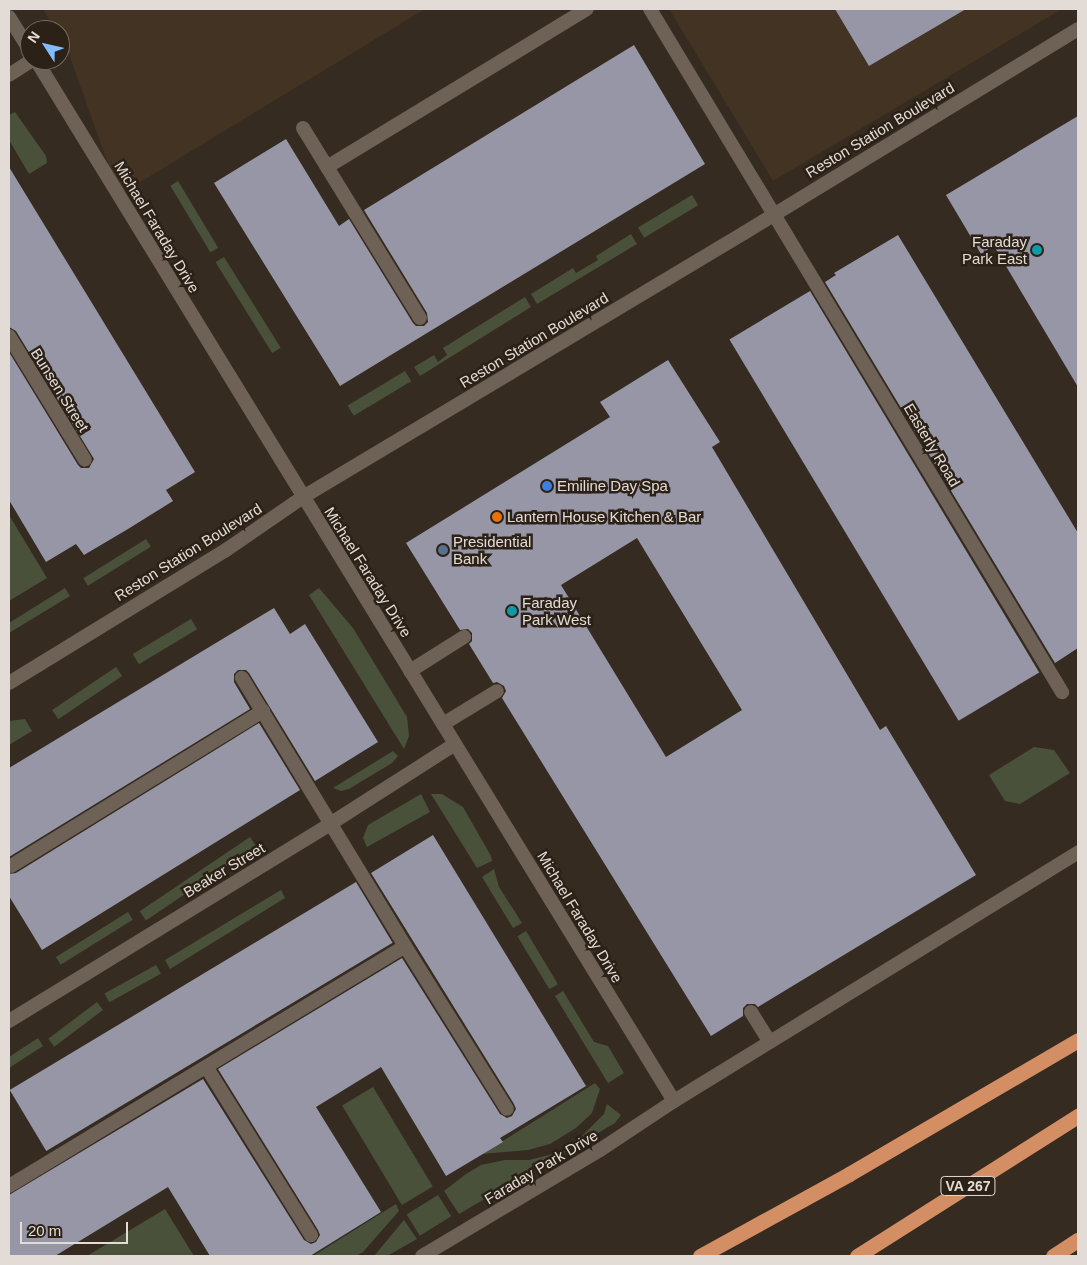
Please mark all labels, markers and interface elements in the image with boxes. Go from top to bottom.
north arrow [20,20,70,70]
text: N [24,28,43,46]
street label: Reston Station Boulevard [802,78,958,182]
street label: Michael Faraday Drive [111,158,203,296]
place label: Faraday Park East [962,232,1027,267]
marker: Faraday Park East [1031,244,1043,256]
street label: Reston Station Boulevard [456,288,612,392]
street label: Bunsen Street [27,345,93,435]
street label: Easterly Road [900,400,964,490]
place label: Emiline Day Spa [557,477,668,495]
marker: Emiline Day Spa [541,480,553,492]
street label: Reston Station Boulevard [111,499,265,605]
street label: Michael Faraday Drive [321,504,415,640]
place label: Lantern House Kitchen & Bar [507,508,701,526]
marker: Lantern House Kitchen & Bar [491,511,503,523]
place label: Presidential Bank [453,532,531,567]
marker: Presidential Bank [437,544,449,556]
place label: Faraday Park West [522,593,591,628]
marker: Faraday Park West [506,605,518,617]
street label: Beaker Street [180,839,268,901]
street label: Michael Faraday Drive [534,848,626,986]
street label: Faraday Park Drive [481,1126,601,1208]
road number: VA 267 [939,1174,997,1198]
scale bar [22,1212,130,1244]
text: 20 m [28,1222,61,1239]

